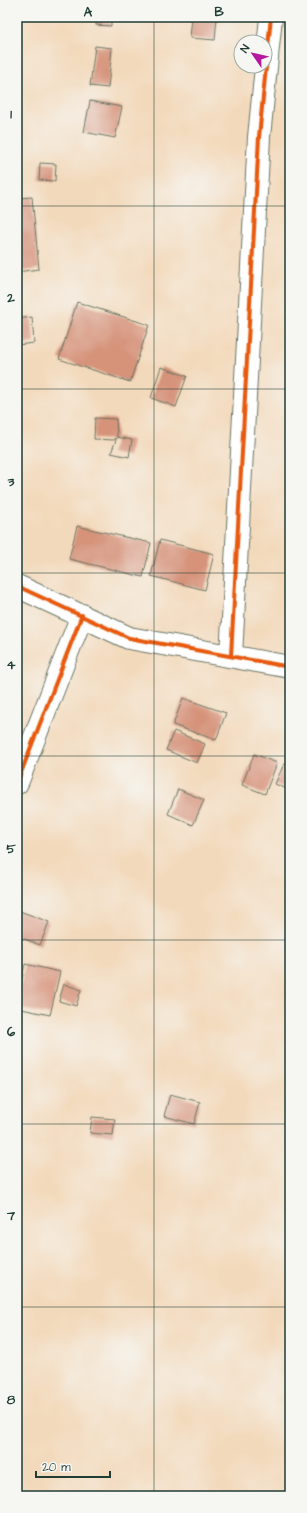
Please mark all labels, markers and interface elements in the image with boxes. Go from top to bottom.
text: A [84,3,93,21]
text: B [214,3,224,21]
north arrow [233,34,273,74]
text: N [237,42,253,56]
text: 1 [10,105,12,123]
text: 2 [6,289,15,307]
text: 3 [7,473,15,491]
text: 4 [7,656,16,674]
text: 5 [6,840,16,858]
text: 6 [7,1023,16,1041]
text: 7 [6,1207,16,1225]
text: 8 [7,1391,16,1409]
scale bar [36,1453,110,1479]
text: 20 m [42,1459,71,1476]

